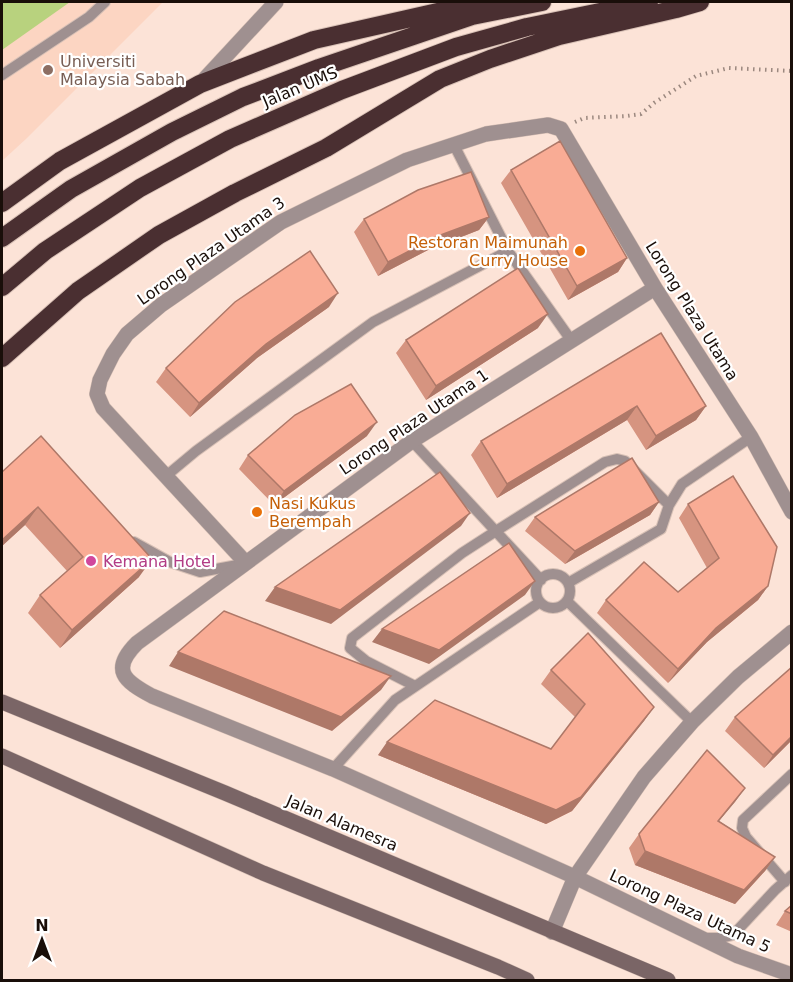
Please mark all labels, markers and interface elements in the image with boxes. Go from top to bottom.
place label: Universiti Malaysia Sabah [60,52,185,89]
marker: Universiti Malaysia Sabah [41,63,55,77]
street label: Jalan UMS [259,63,340,112]
street label: Lorong Plaza Utama 3 [134,193,288,309]
place label: Restoran Maimunah Curry House [408,233,568,270]
street label: Lorong Plaza Utama [642,238,742,384]
marker: Restoran Maimunah Curry House [573,244,587,258]
street label: Lorong Plaza Utama 1 [336,365,492,479]
place label: Nasi Kukus Berempah [269,494,356,531]
marker: Nasi Kukus Berempah [250,505,264,519]
place label: Kemana Hotel [103,552,215,571]
marker: Kemana Hotel [84,554,98,568]
street label: Jalan Alamesra [282,791,401,855]
street label: Lorong Plaza Utama 5 [606,865,774,957]
north arrow [12,910,72,970]
text: N [35,916,49,935]

